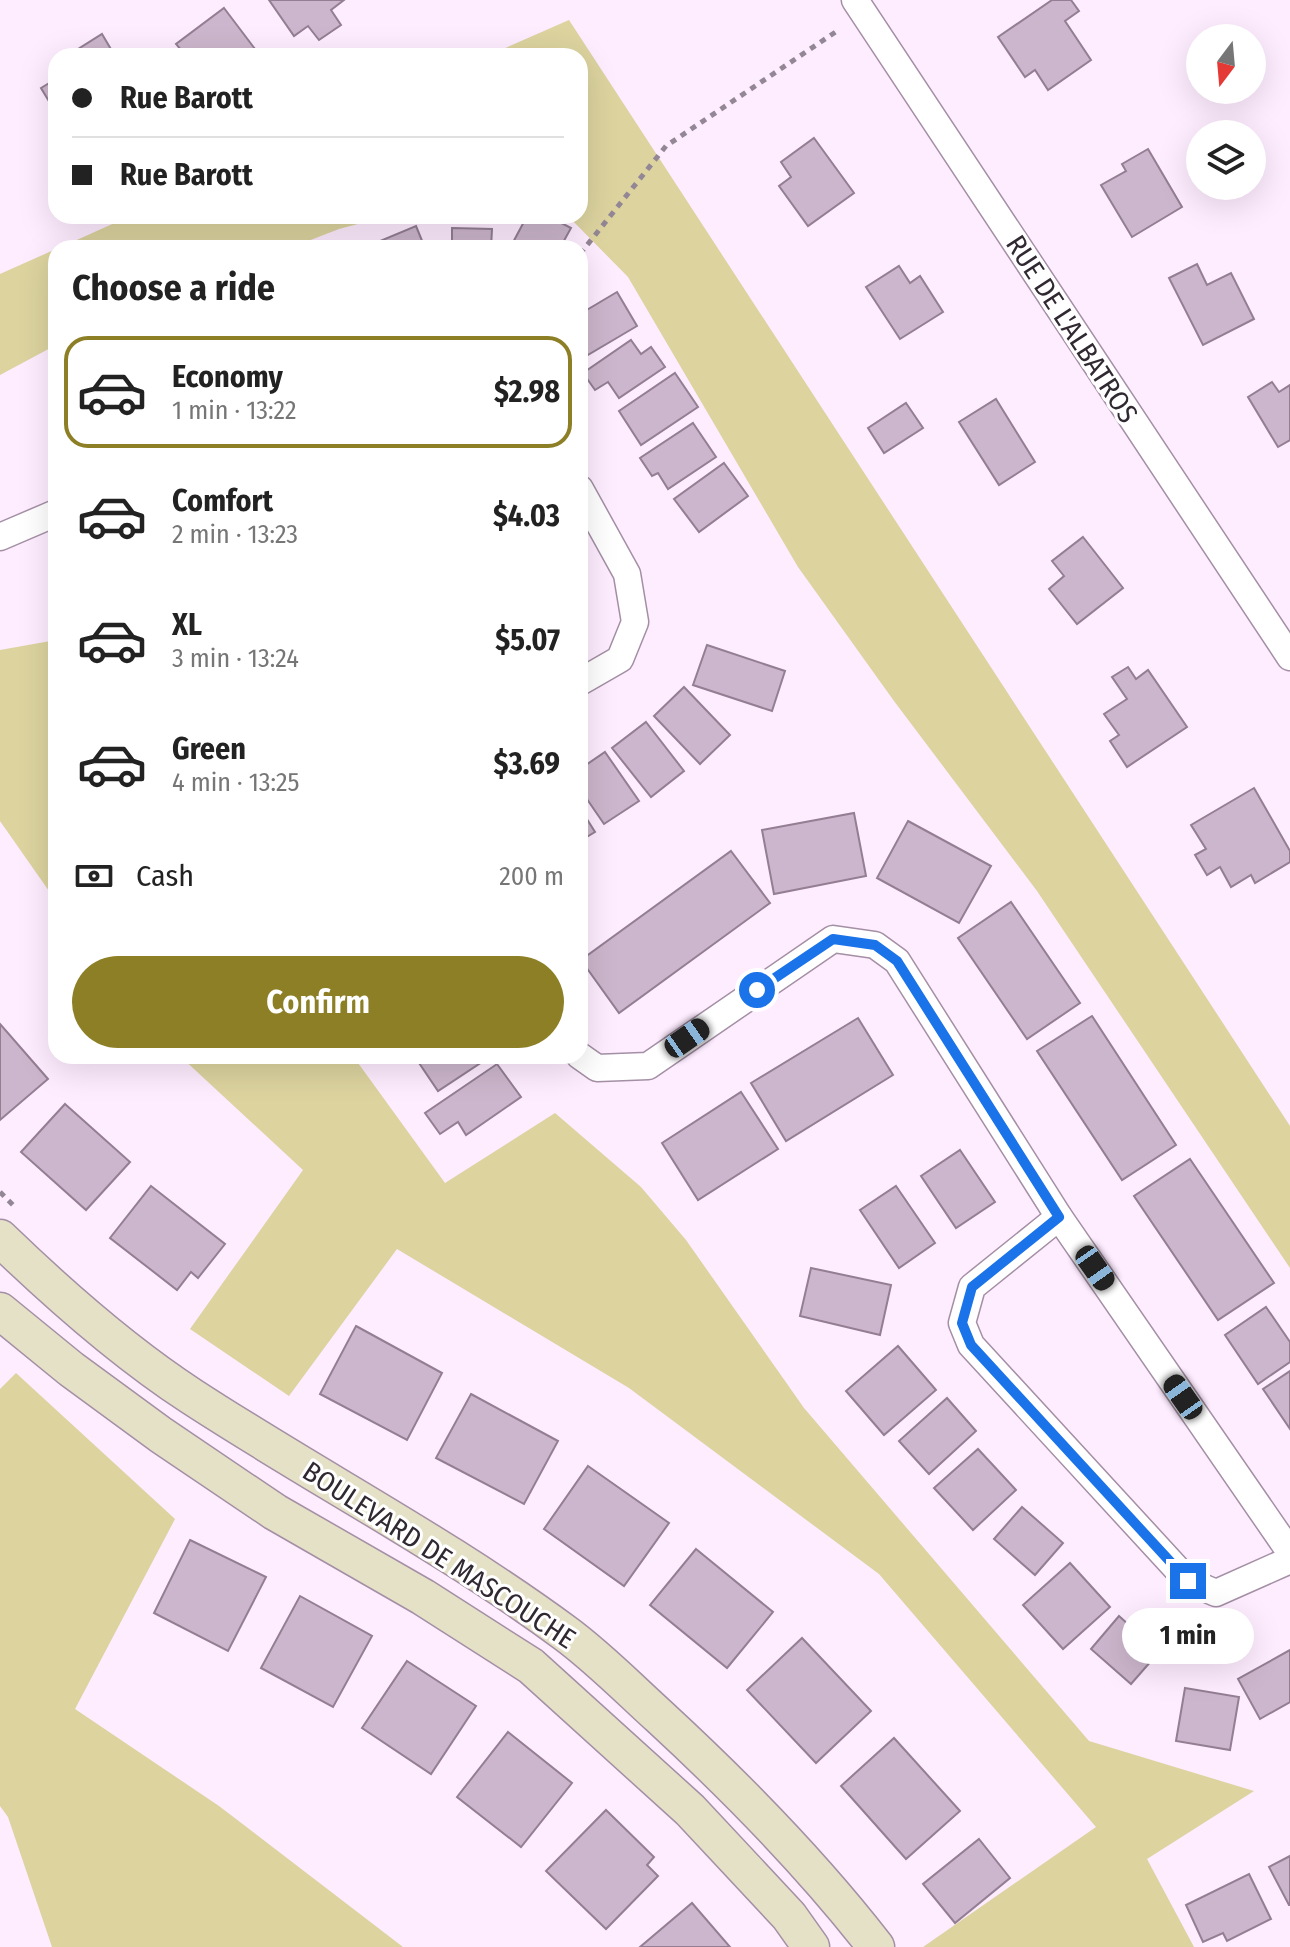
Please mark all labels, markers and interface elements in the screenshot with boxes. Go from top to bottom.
north arrow [1186,24,1266,104]
map controls [1186,24,1266,200]
text: Rue Barott [120,80,253,116]
button: layers [1186,120,1266,200]
text: Rue Barott [120,157,253,193]
street label: RUE DE L'ALBATROS [999,229,1145,429]
text: Choose a ride [72,266,275,310]
icon: car [76,356,148,428]
text: Economy [172,359,283,395]
text: $2.98 [494,374,560,410]
text: 1 min · 13:22 [172,395,297,426]
icon: car [76,480,148,552]
text: Comfort [172,483,273,519]
text: $4.03 [493,498,560,534]
text: 2 min · 13:23 [172,519,298,550]
icon: car [76,604,148,676]
text: XL [172,607,202,643]
text: $5.07 [495,622,560,658]
text: 3 min · 13:24 [172,643,299,674]
icon: car [76,728,148,800]
text: Green [172,731,246,767]
text: $3.69 [493,746,560,782]
text: 4 min · 13:25 [172,767,299,798]
icon: cash [72,854,116,898]
text: Cash [136,858,194,894]
text: 200 m [499,861,564,892]
button: Confirm [72,956,564,1048]
route start [739,972,775,1008]
car [660,1014,714,1062]
car [1071,1241,1119,1295]
car [1159,1370,1207,1424]
street label: BOULEVARD DE MASCOUCHE [297,1455,581,1655]
route end [1170,1563,1206,1599]
callout: 1 min [1122,1609,1254,1665]
text: 1 min [1160,1620,1216,1651]

